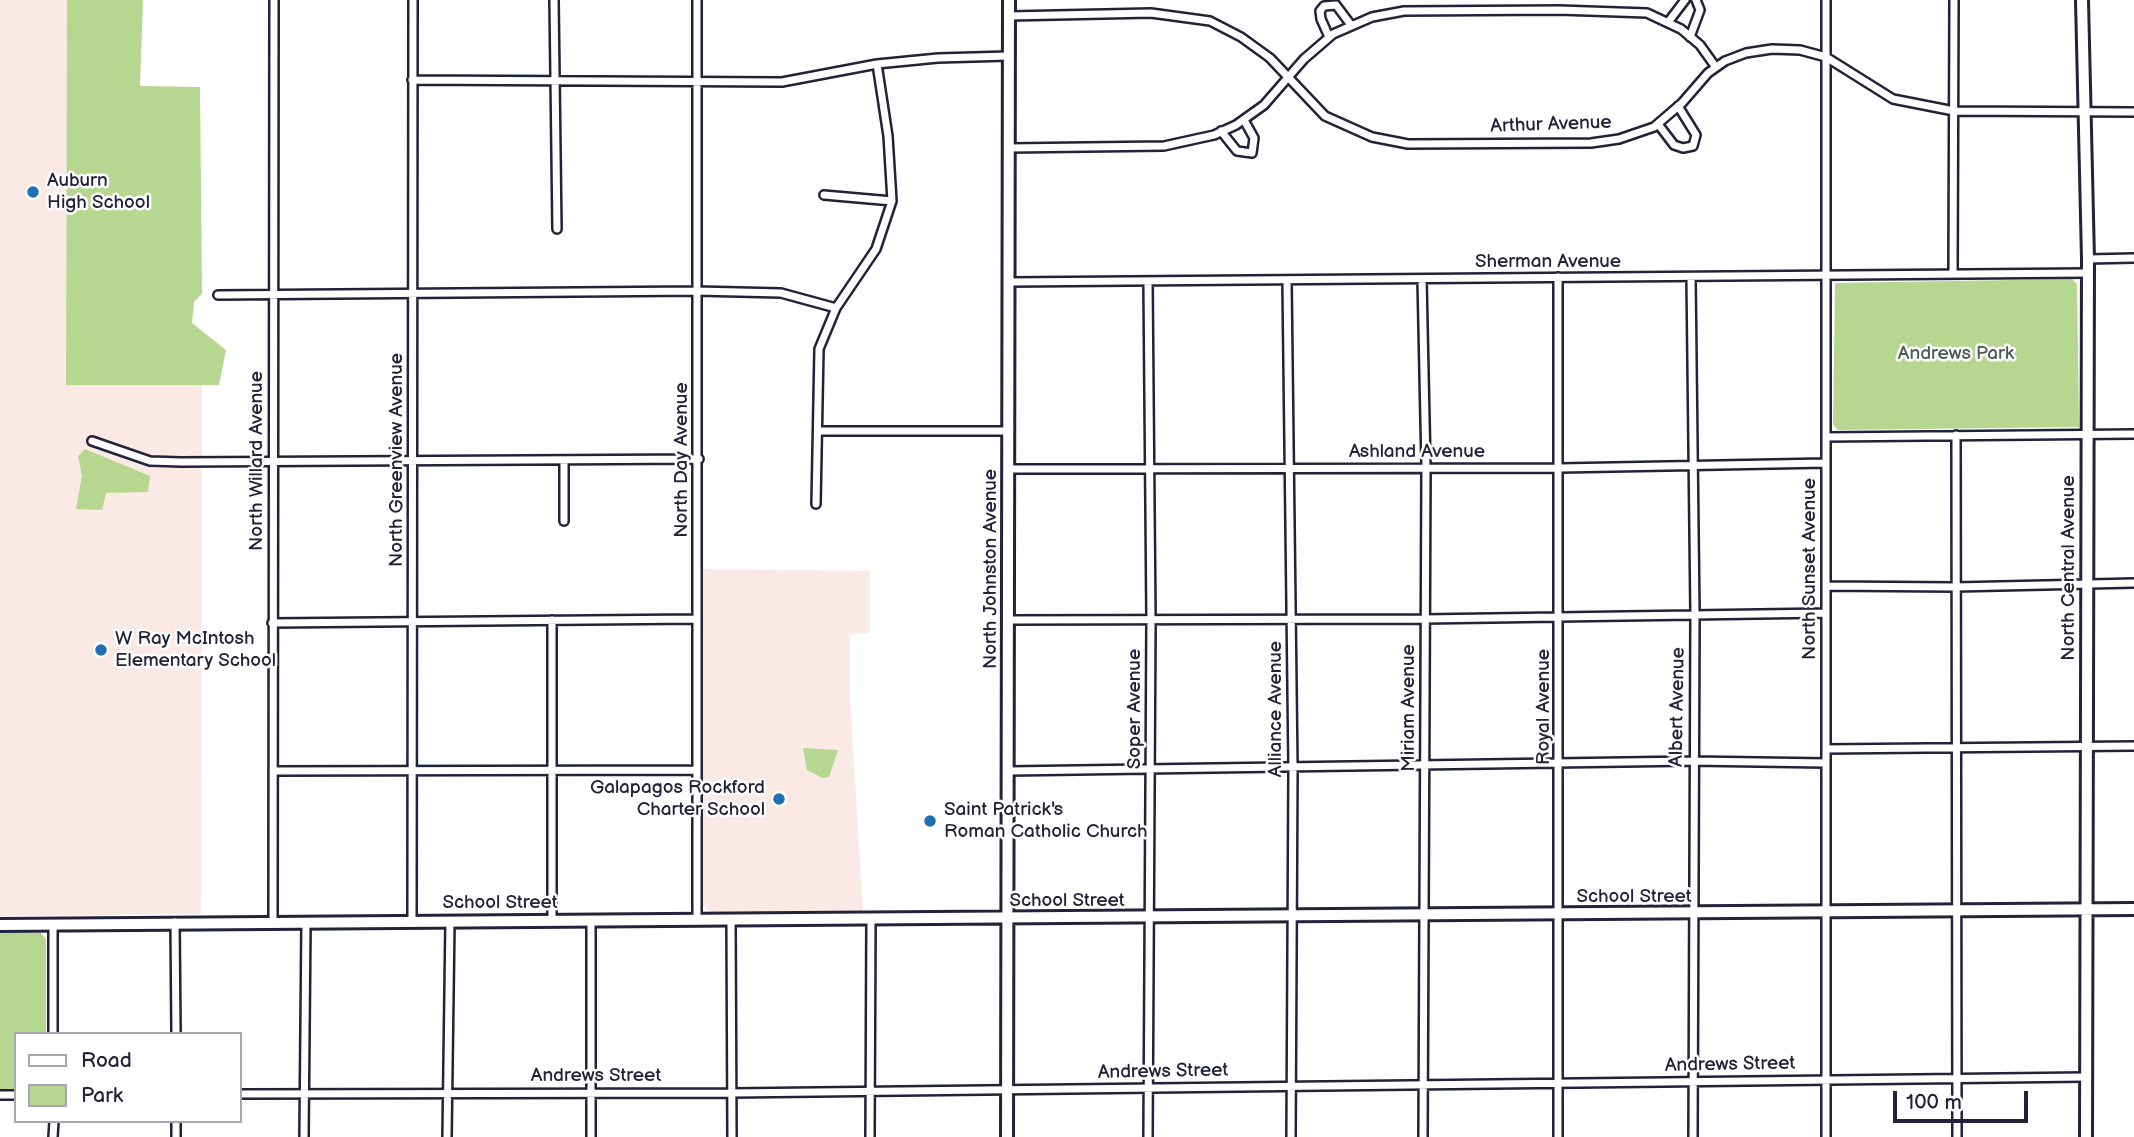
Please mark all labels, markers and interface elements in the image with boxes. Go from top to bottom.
street label: Arthur Avenue [1490,111,1612,139]
place label: Auburn High School [47,170,150,214]
marker: Auburn High School [25,184,41,200]
street label: Sherman Avenue [1475,251,1621,273]
park label: Andrews Park [1898,343,2014,365]
street label: North Greenview Avenue [386,353,408,567]
street label: North Willard Avenue [246,371,268,551]
street label: North Day Avenue [671,382,693,538]
street label: Ashland Avenue [1349,441,1485,463]
street label: North Johnston Avenue [980,469,1002,669]
street label: North Central Avenue [2058,475,2080,661]
street label: North Sunset Avenue [1799,478,1821,660]
place label: W Ray McIntosh Elementary School [115,628,276,672]
street label: Alliance Avenue [1265,641,1287,777]
marker: W Ray McIntosh Elementary School [93,642,109,658]
street label: Miriam Avenue [1398,644,1420,772]
street label: Albert Avenue [1666,647,1690,767]
street label: Soper Avenue [1124,649,1146,769]
street label: Royal Avenue [1533,649,1555,765]
place label: Galapagos Rockford Charter School [590,777,765,821]
marker: Galapagos Rockford Charter School [771,791,787,807]
place label: Saint Patrick's Roman Catholic Church [944,799,1148,843]
marker: Saint Patrick's Roman Catholic Church [922,813,938,829]
street label: School Street [1576,886,1692,908]
street label: School Street [1009,890,1125,912]
street label: School Street [442,892,558,914]
legend [14,1032,242,1123]
text: Road [81,1048,132,1073]
street label: Andrews Street [1665,1052,1795,1078]
street label: Andrews Street [1098,1059,1228,1085]
street label: Andrews Street [531,1065,661,1087]
scale bar [1896,1078,2031,1122]
text: Park [81,1083,123,1108]
text: 100 m [1906,1090,1962,1115]

